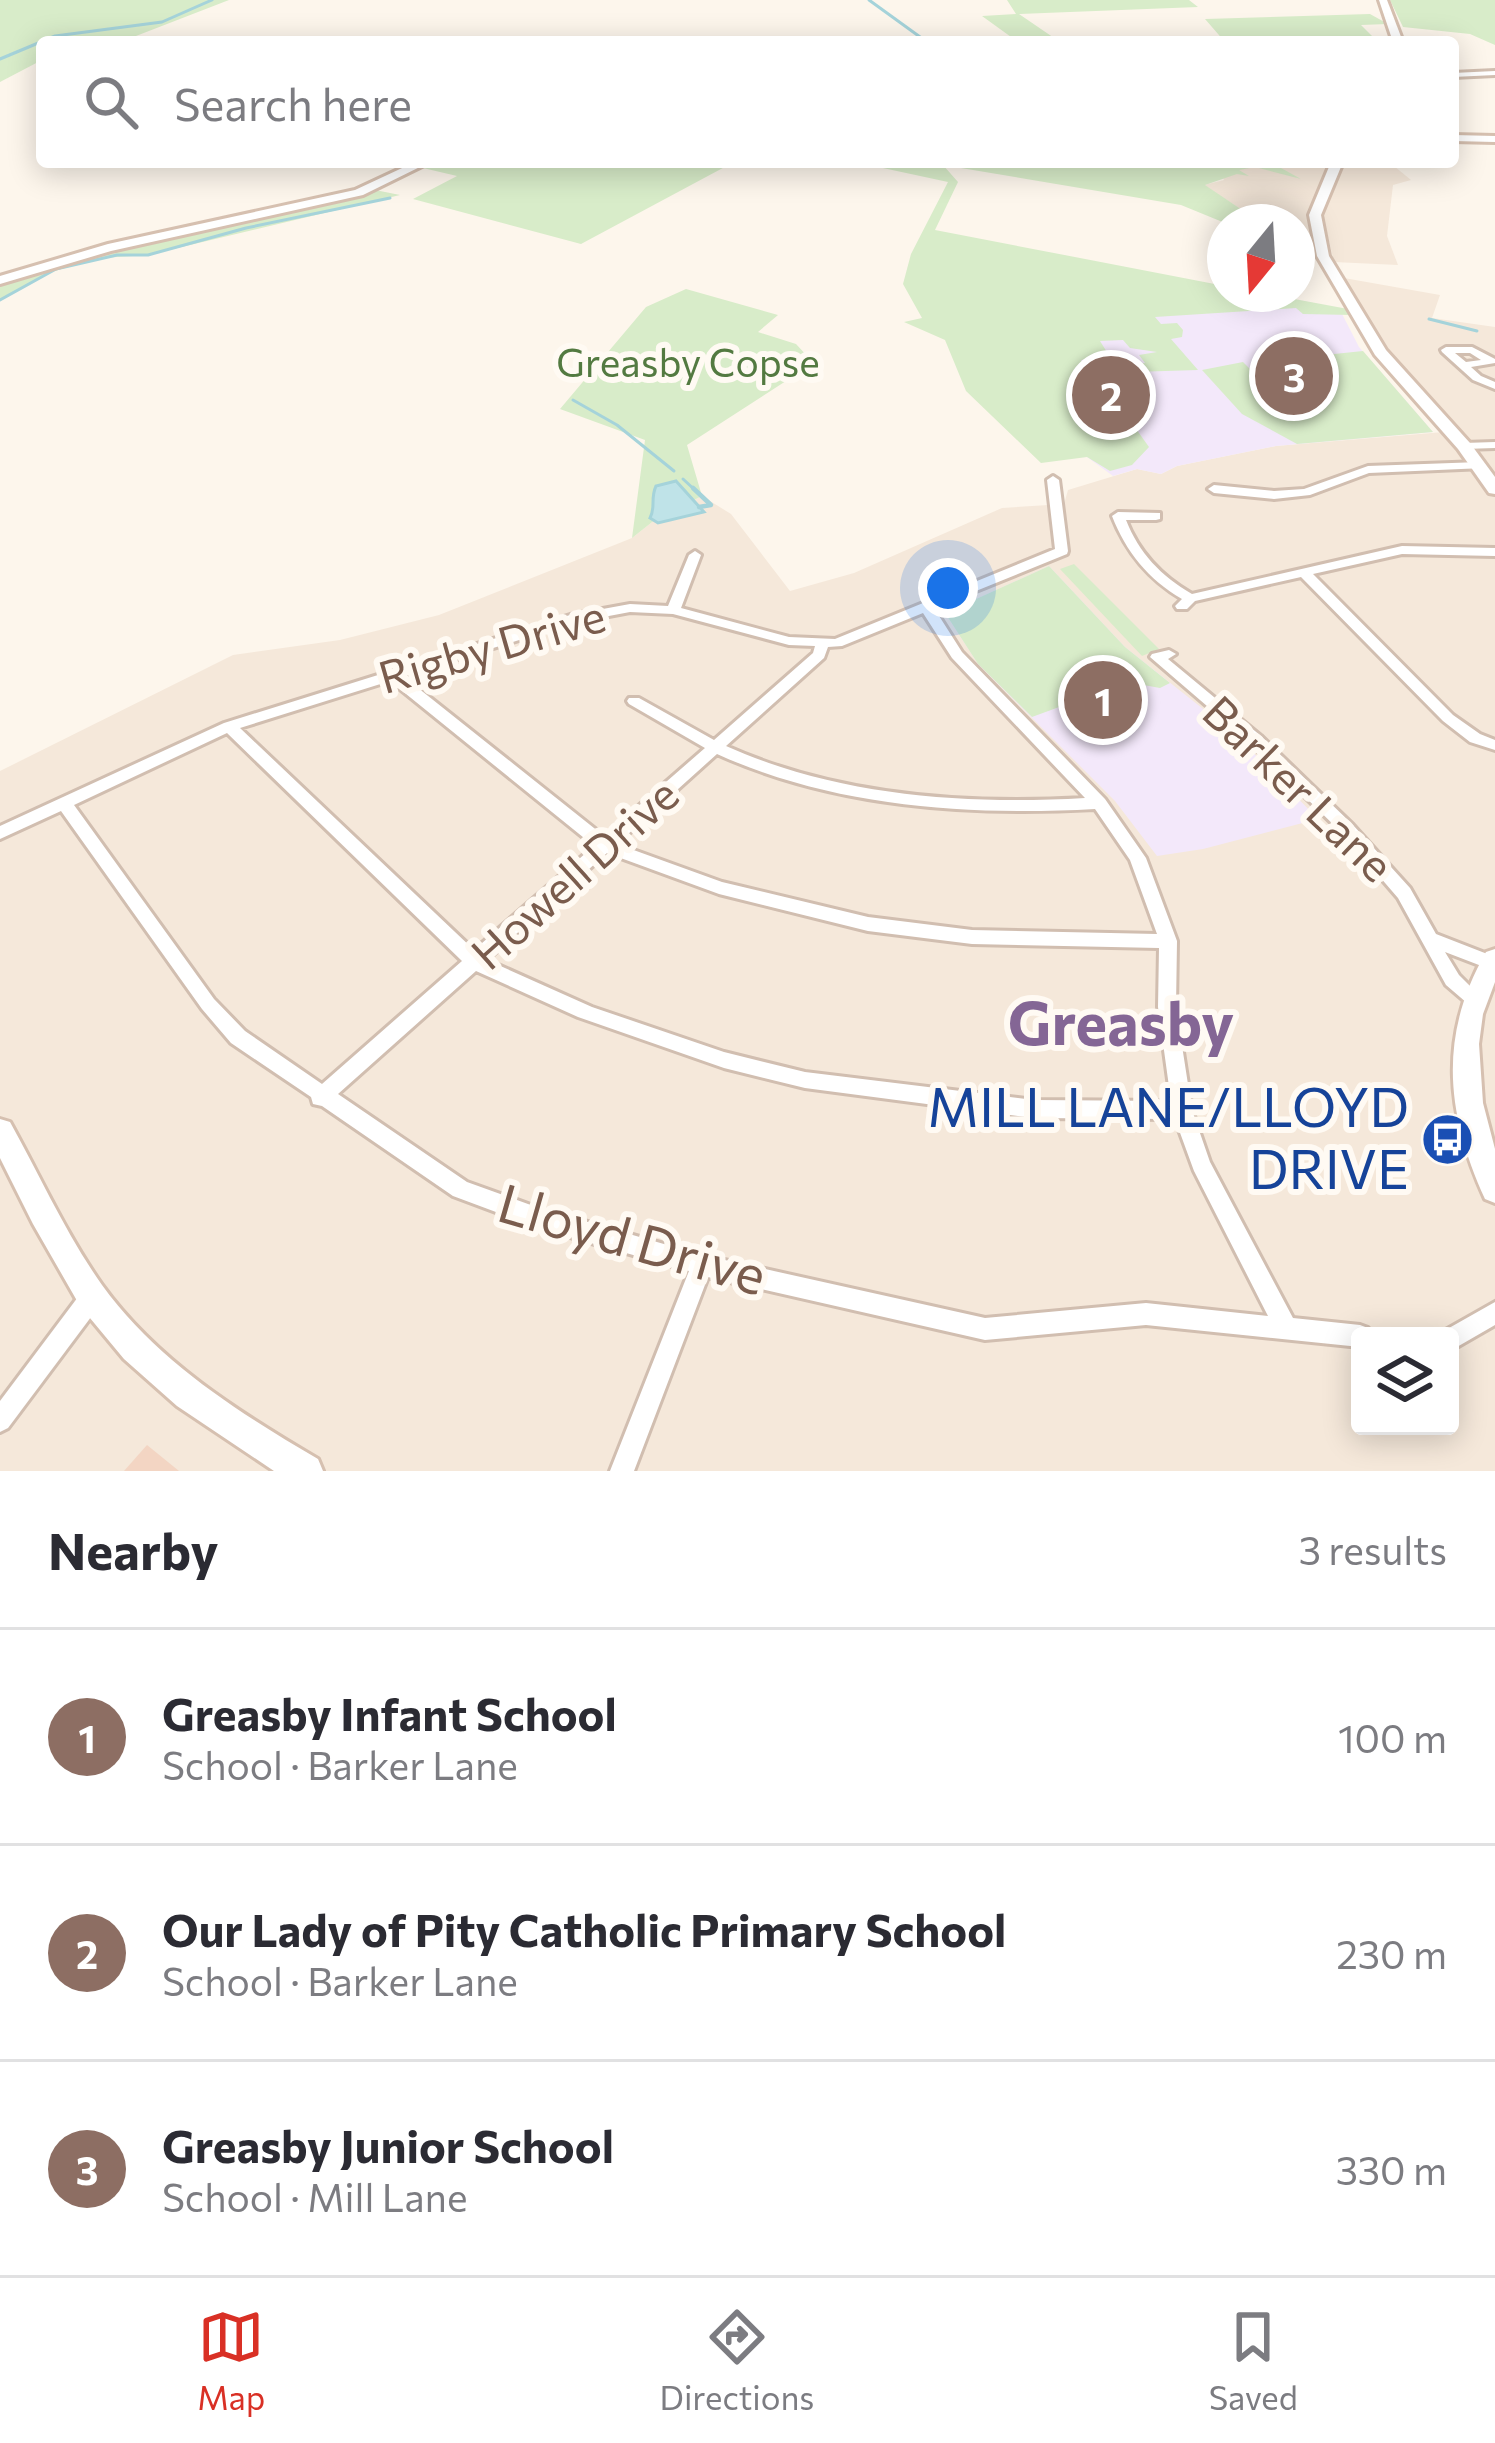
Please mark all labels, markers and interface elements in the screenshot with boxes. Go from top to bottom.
search box [36,36,1459,168]
icon: search [78,69,144,135]
text: Search here [174,75,412,130]
north arrow [1207,204,1315,312]
pin: 3 [1255,331,1333,421]
park label: Greasby Copse [556,337,820,385]
pin: 2 [1072,350,1150,440]
your location [918,558,978,618]
street label: Rigby Drive [372,586,611,703]
pin: 1 [1064,655,1142,745]
street label: Barker Lane [1193,683,1406,891]
street label: Howell Drive [459,765,688,979]
district label: Greasby [1008,984,1234,1057]
place label: MILL LANE/LLOYD DRIVE [927,1072,1409,1200]
bus stop icon: MILL LANE/LLOYD DRIVE [1420,1111,1476,1167]
street label: Lloyd Drive [491,1167,774,1307]
map controls [1351,1327,1459,1435]
button: layers [1351,1327,1459,1435]
text: Nearby [48,1518,218,1581]
text: 3 results [1299,1525,1447,1573]
text: Greasby Infant School [162,1685,617,1740]
text: 1 [78,1713,96,1761]
text: 100 m [1338,1713,1447,1761]
text: School · Barker Lane [162,1740,518,1788]
text: Our Lady of Pity Catholic Primary School [162,1901,1006,1956]
text: 2 [76,1929,98,1977]
text: 230 m [1336,1929,1447,1977]
text: School · Barker Lane [162,1956,518,2004]
text: Greasby Junior School [162,2117,614,2172]
text: 3 [76,2145,98,2193]
text: 330 m [1336,2145,1447,2193]
text: School · Mill Lane [162,2172,467,2220]
tab: Map [197,2304,265,2417]
tab: Directions [660,2304,814,2417]
tab: Saved [1209,2304,1298,2417]

